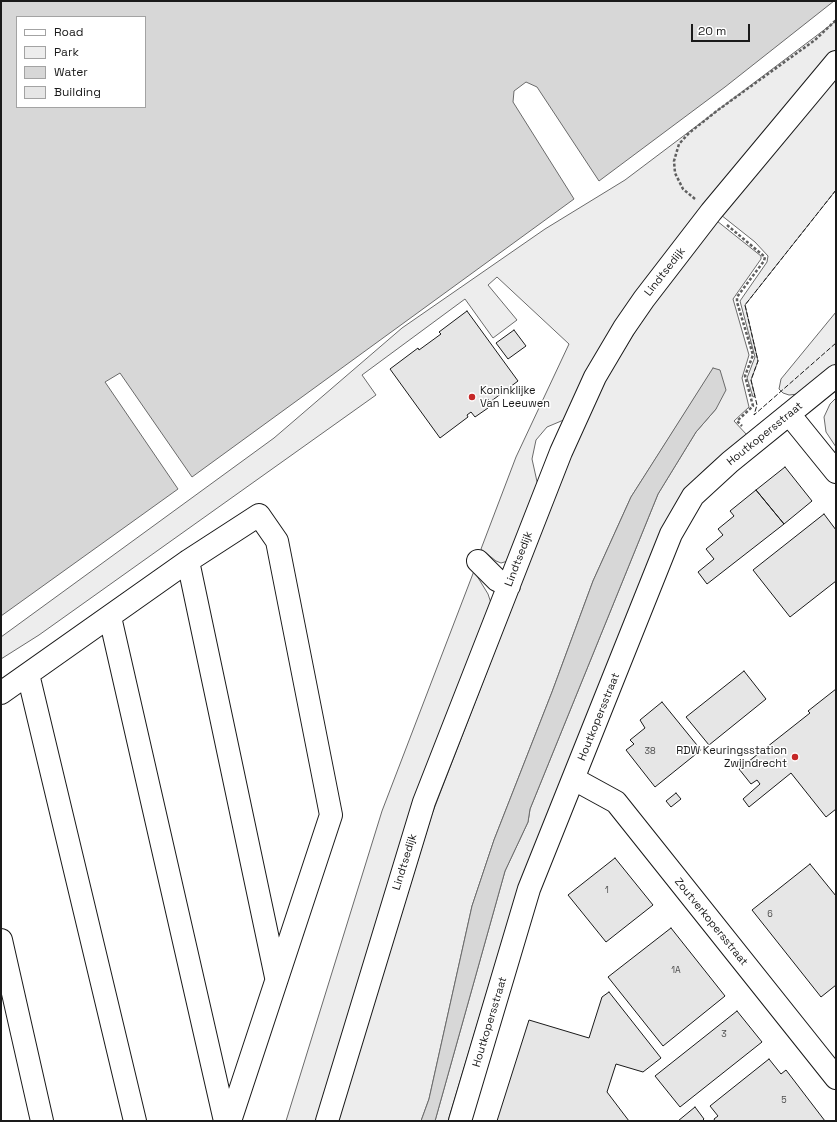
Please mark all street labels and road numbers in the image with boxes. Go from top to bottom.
street label: Lindtsedijk [642,245,688,299]
street label: Houtkopersstraat [724,399,806,469]
street label: Lindtsedijk [502,529,536,589]
street label: Houtkopersstraat [575,671,623,763]
street label: Lindtsedijk [390,832,420,892]
street label: Zoutverkopersstraat [672,875,750,969]
street label: Houtkopersstraat [470,975,510,1069]

